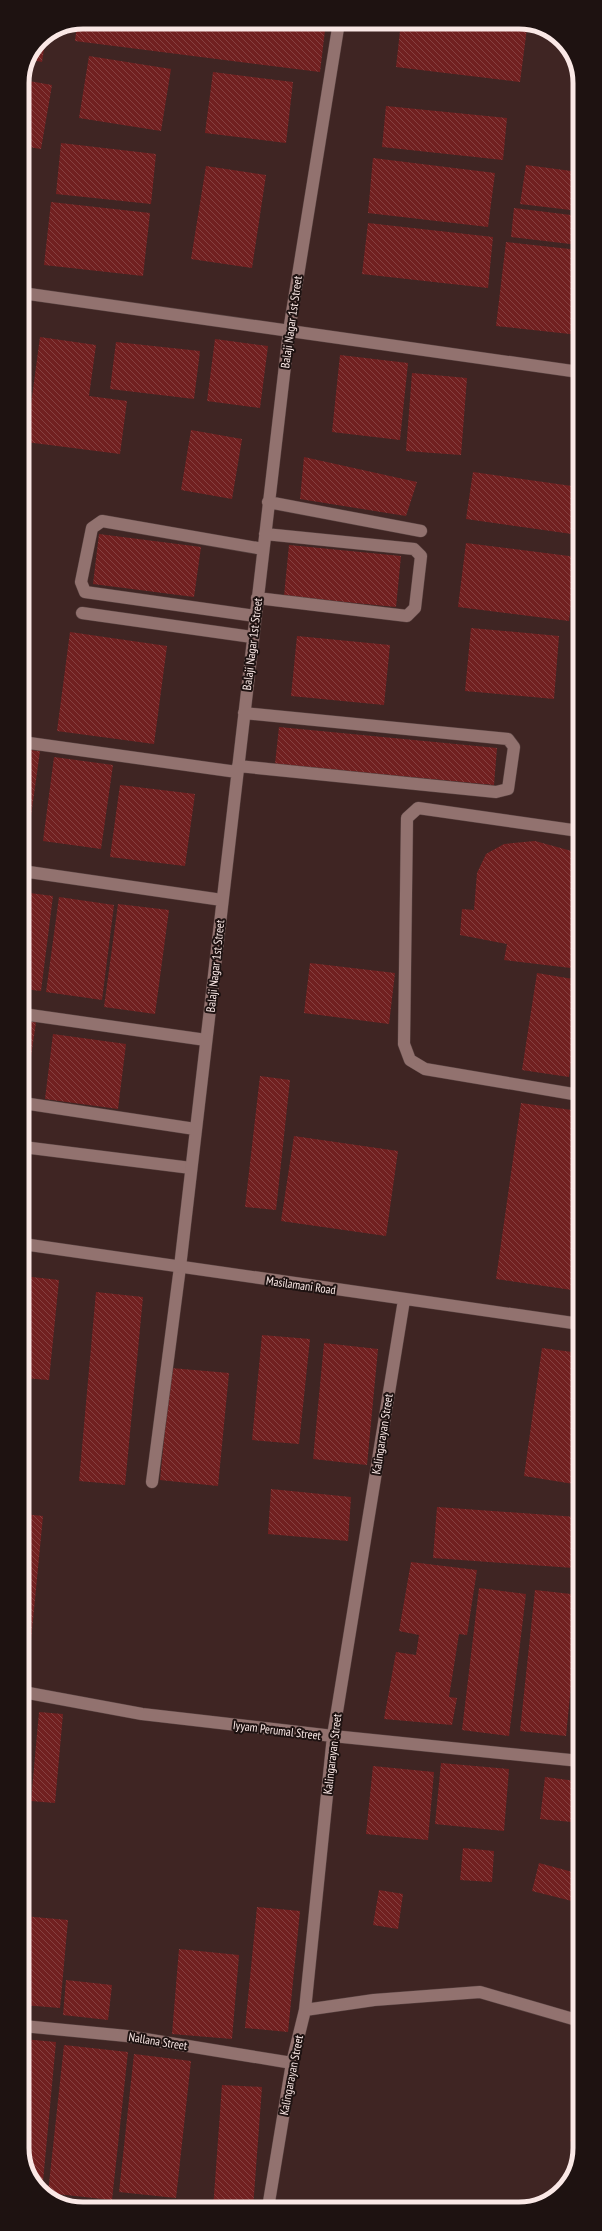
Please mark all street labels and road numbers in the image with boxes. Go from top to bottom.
street label: Balaji Nagar 1st Street [277,274,305,369]
street label: Balaji Nagar 1st Street [239,596,265,691]
street label: Balaji Nagar 1st Street [203,918,227,1013]
street label: Masilamani Road [265,1273,337,1297]
street label: Kalingarayan Street [368,1392,396,1475]
street label: Kalingarayan Street [320,1712,344,1795]
street label: Iyyam Perumal Street [232,1717,322,1743]
street label: Nallana Street [128,2029,189,2053]
street label: Kalingarayan Street [276,2033,306,2116]

